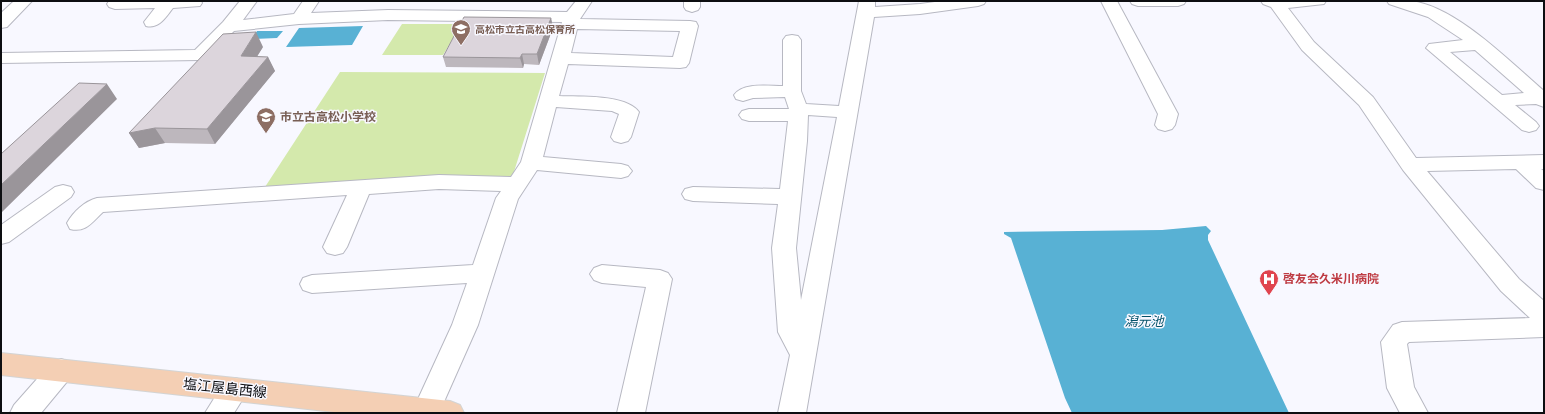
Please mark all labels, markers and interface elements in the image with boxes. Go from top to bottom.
school or university icon: 高松市立古高松保育所 [450,18,472,46]
place label: 高松市立古高松保育所 [475,23,575,35]
school or university icon: 市立古高松小学校 [255,106,277,134]
place label: 市立古高松小学校 [280,110,376,124]
hospital icon: 啓友会久米川病院 [1258,268,1280,296]
place label: 啓友会久米川病院 [1283,272,1379,286]
water label: 潟元池 [1124,314,1165,329]
street label: 塩江屋島西線 [182,376,268,400]

